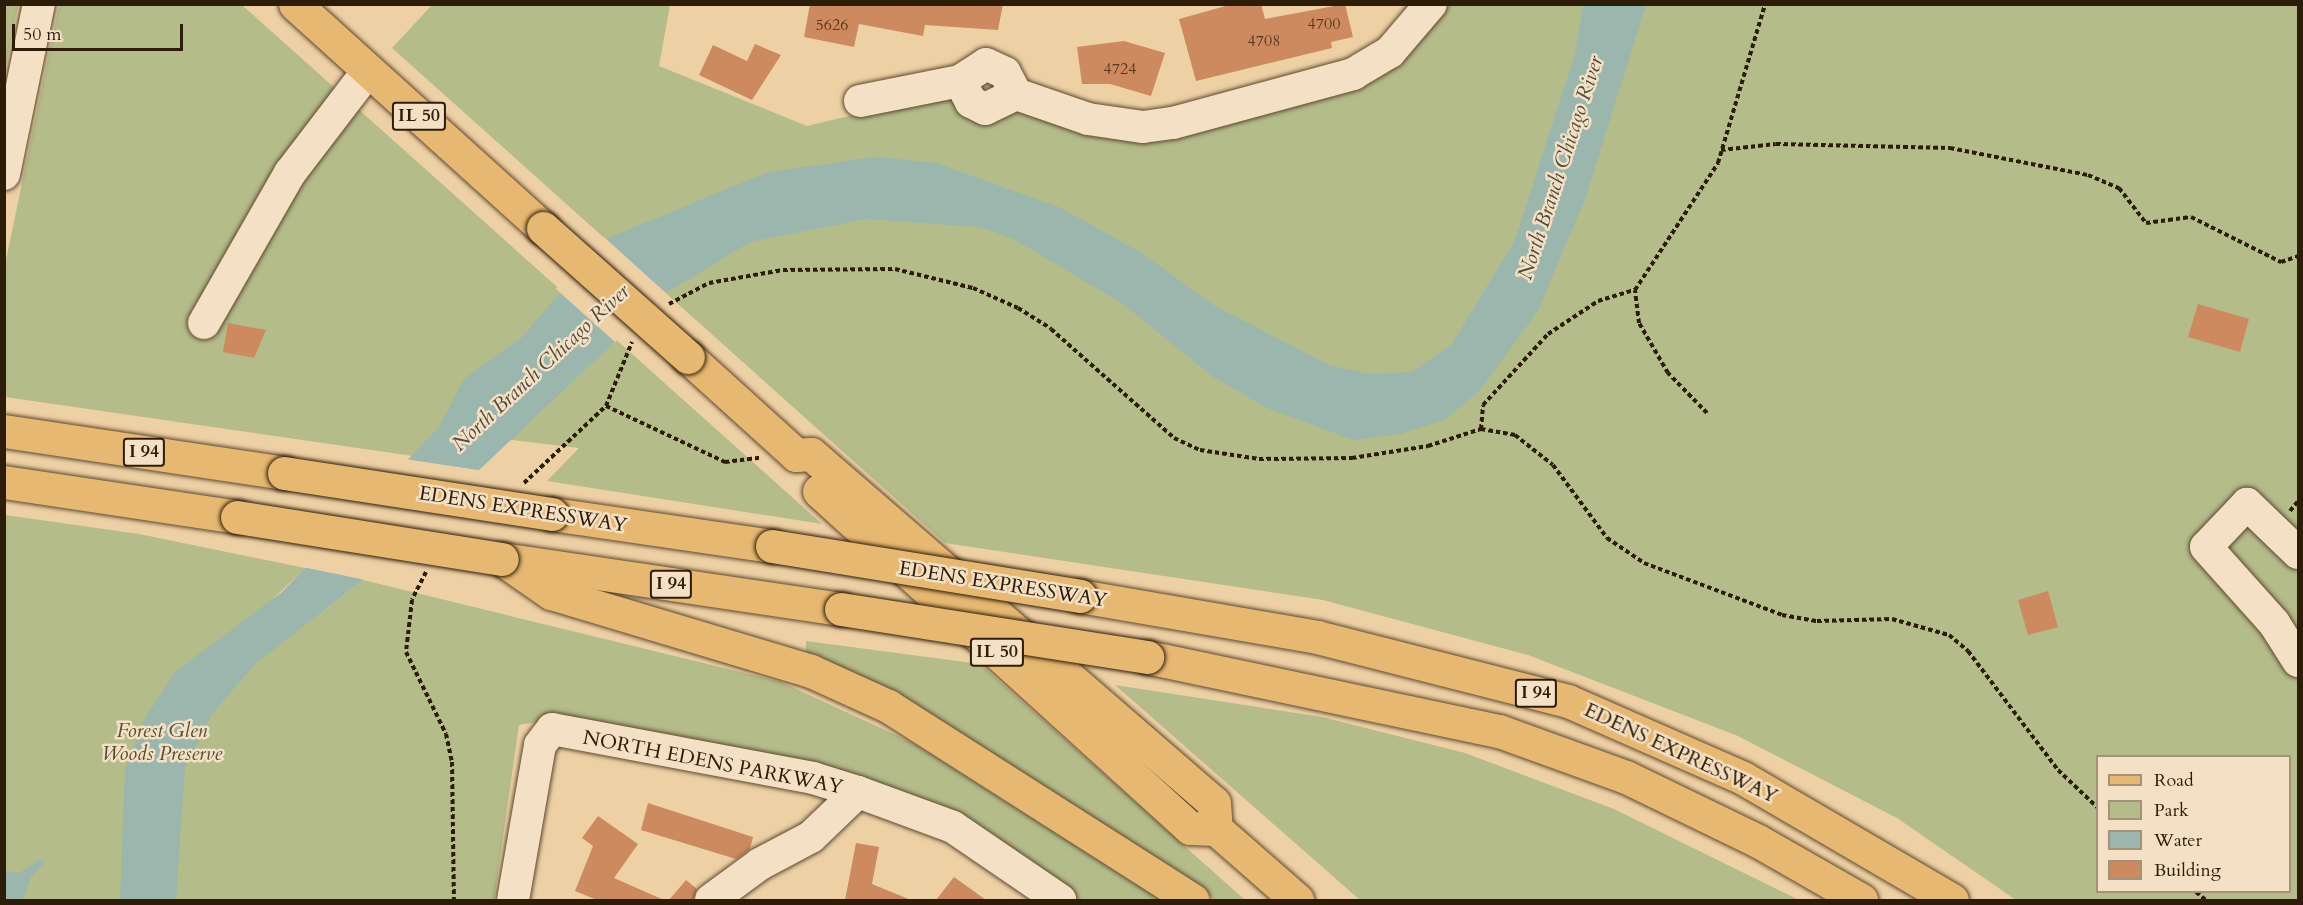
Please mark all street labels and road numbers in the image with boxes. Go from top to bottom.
road number: IL 50 [390,101,448,131]
road number: I 94 [122,437,166,467]
street label: EDENS EXPRESSWAY [417,481,629,537]
street label: EDENS EXPRESSWAY [897,556,1109,612]
road number: I 94 [648,569,694,599]
road number: IL 50 [968,637,1026,667]
road number: I 94 [1514,678,1558,708]
street label: EDENS EXPRESSWAY [1580,698,1782,808]
street label: NORTH EDENS PARKWAY [581,725,845,799]

